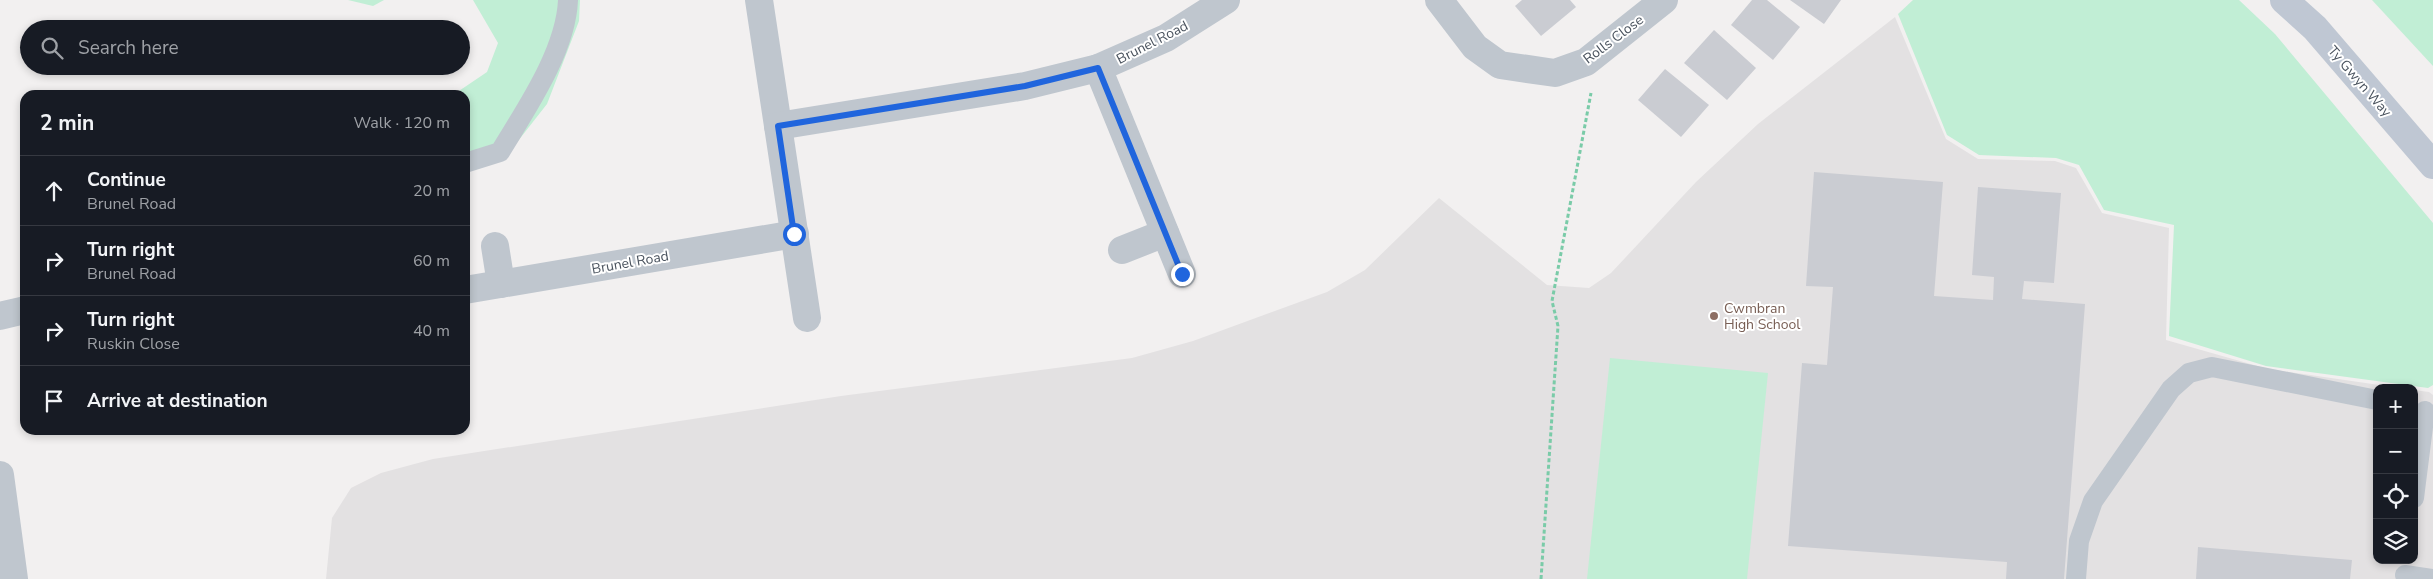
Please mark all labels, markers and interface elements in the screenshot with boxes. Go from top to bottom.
street label: Rolls Close [1579,10,1647,68]
street label: Brunel Road [1113,16,1191,69]
search box [20,20,470,75]
icon: search [38,34,66,62]
text: Search here [78,35,179,61]
street label: Ty Gwyn Way [2323,42,2396,122]
text: 2 min [40,109,94,137]
text: Walk · 120 m [354,112,450,134]
text: Continue [87,167,166,193]
icon: ahead [40,177,68,205]
text: 20 m [413,180,450,202]
text: Brunel Road [87,193,176,215]
route start [783,223,806,246]
text: Turn right [87,237,174,263]
street label: Brunel Road [590,246,670,279]
icon: right [40,247,68,275]
text: 60 m [413,250,450,272]
text: Brunel Road [87,263,176,285]
route end [1171,263,1194,286]
place label: Cwmbran High School [1724,299,1801,334]
text: Turn right [87,307,174,333]
marker: Cwmbran High School [1708,310,1720,322]
icon: right [40,317,68,345]
text: 40 m [413,320,450,342]
text: Ruskin Close [87,333,180,355]
map controls [2373,384,2418,564]
button: + [2373,384,2418,429]
icon: arrive [40,387,68,415]
text: Arrive at destination [87,388,268,414]
button: − [2373,429,2418,474]
button: locate [2373,474,2418,519]
button: layers [2373,519,2418,564]

